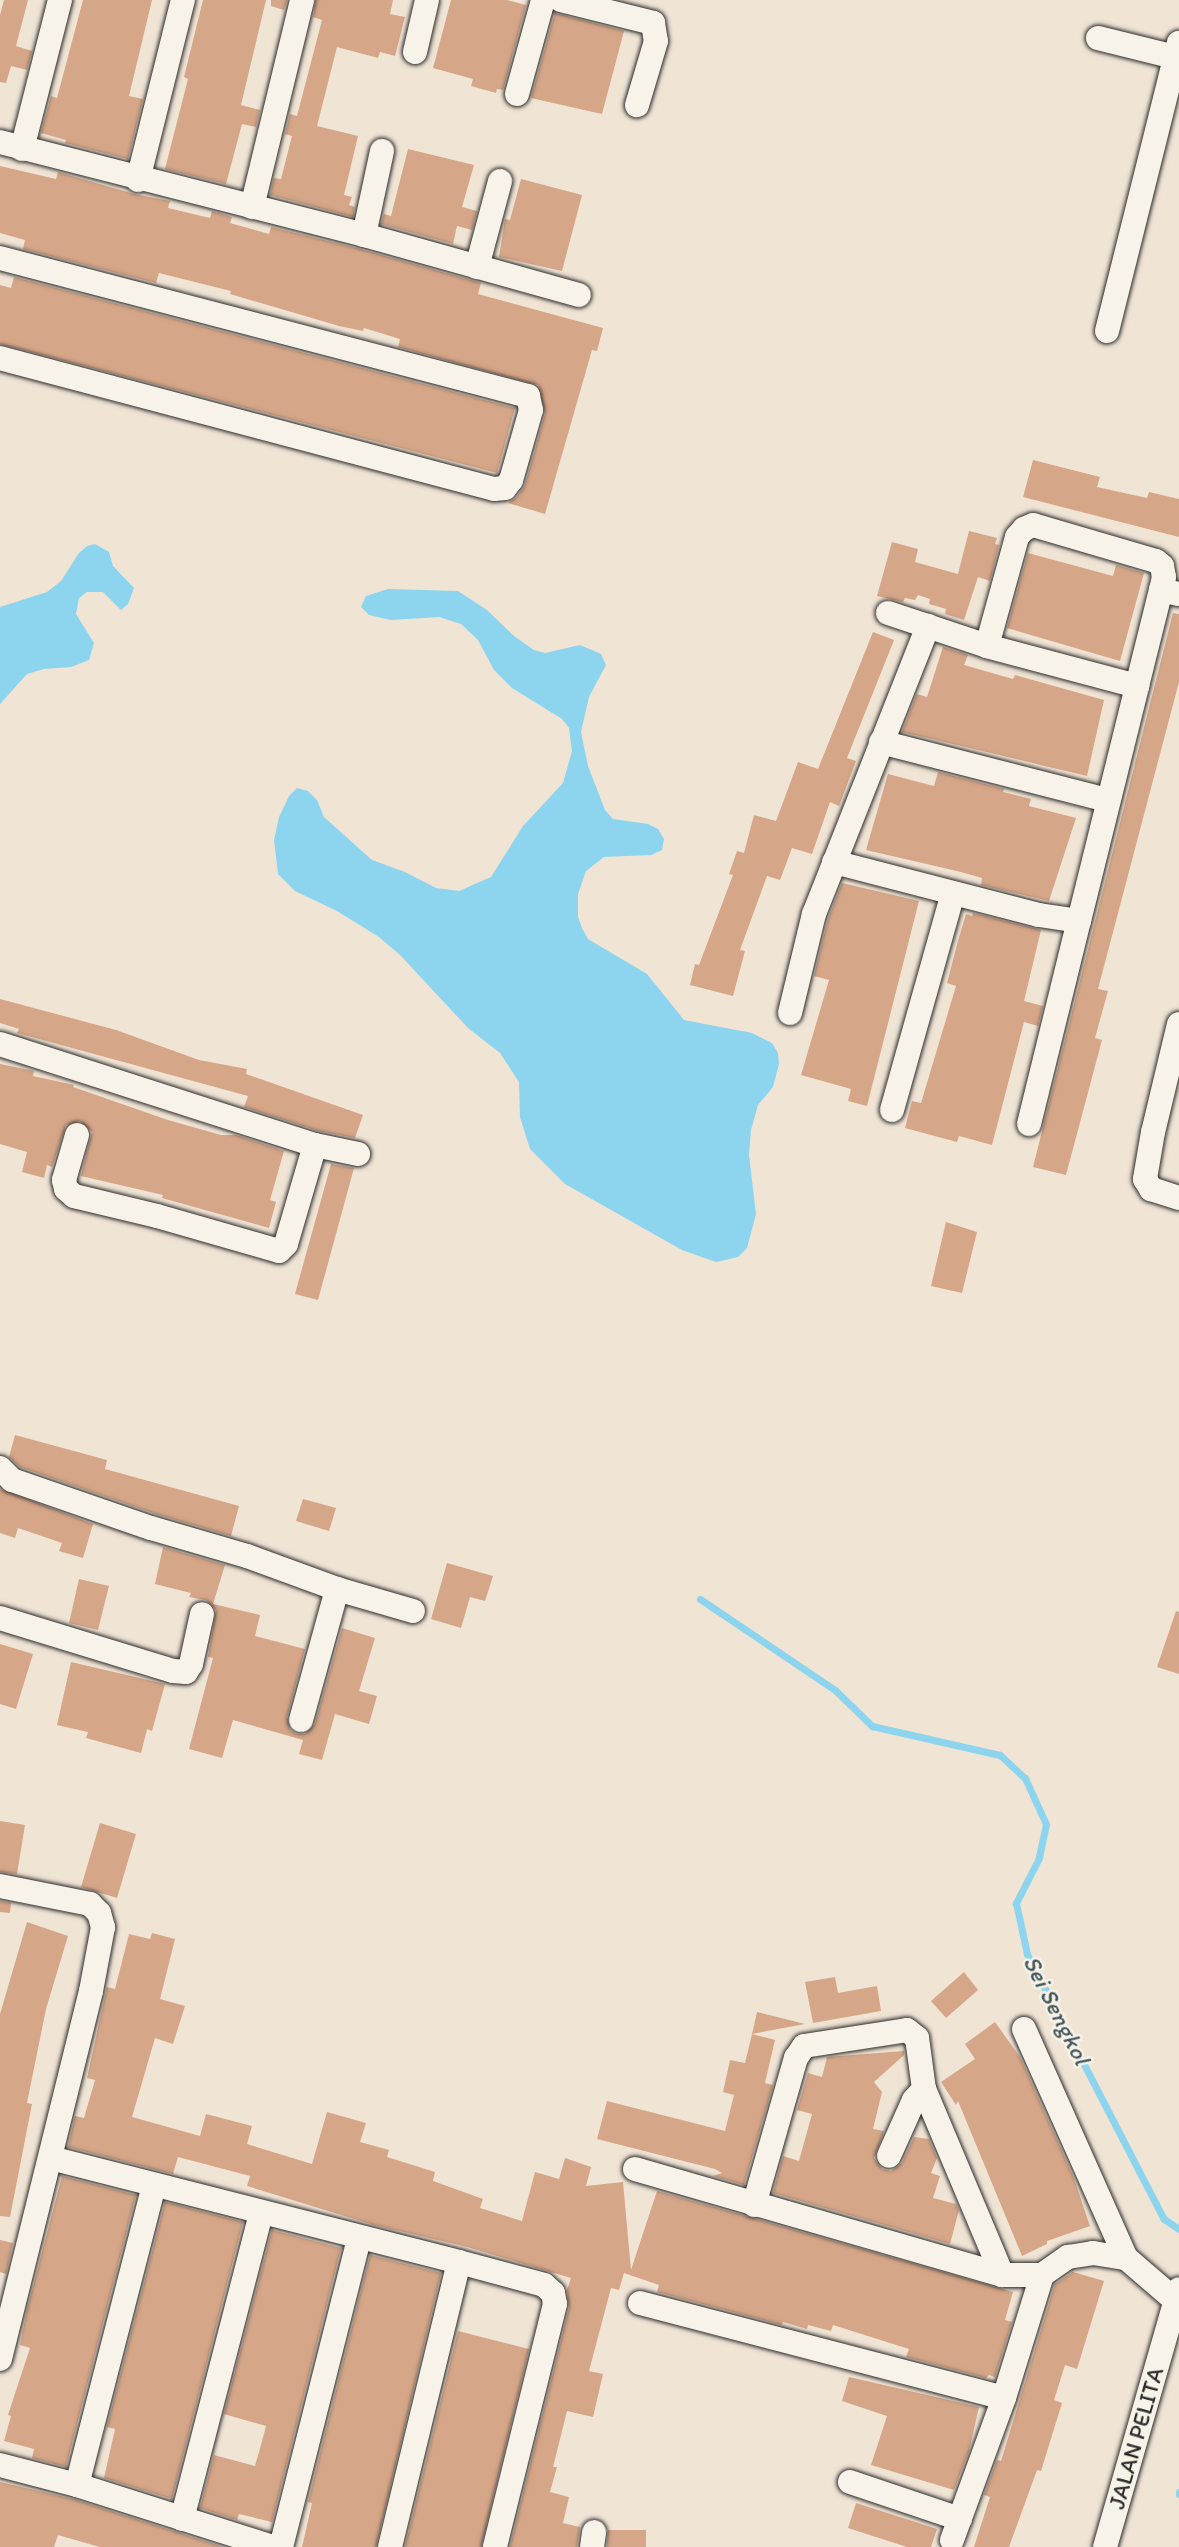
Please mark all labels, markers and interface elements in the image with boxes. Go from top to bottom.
water label: Sei Sengkol [1017,1951,1097,2069]
street label: JALAN PELITA [1103,2365,1169,2511]

